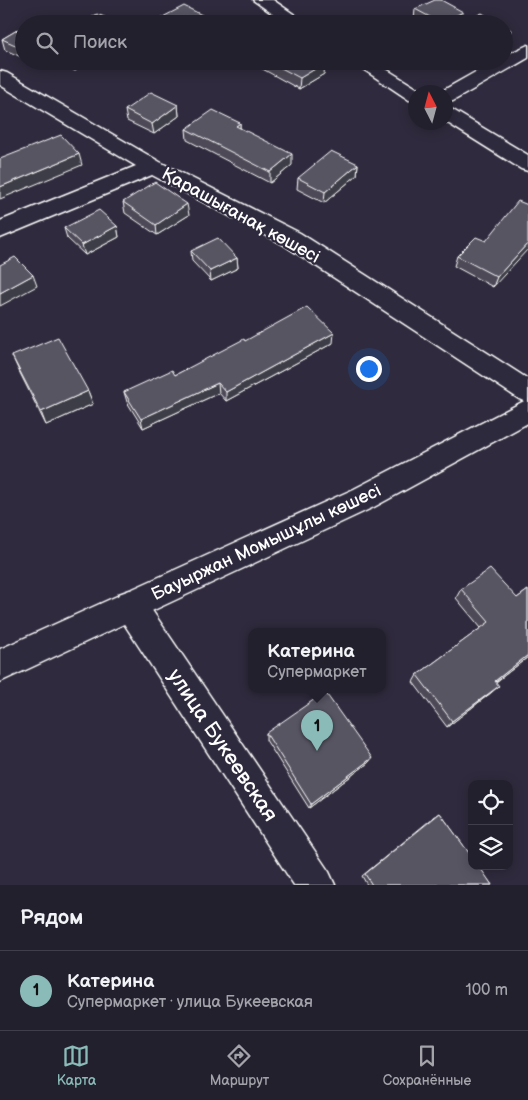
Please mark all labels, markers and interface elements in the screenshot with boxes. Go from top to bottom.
search box [15,15,513,70]
icon: search [33,29,61,57]
text: Поиск [73,31,127,54]
north arrow [408,85,453,130]
street label: Қарашығанақ көшесі [158,163,324,268]
your location [356,356,382,382]
street label: Бауыржан Момышұлы көшесі [148,480,384,605]
popup [248,628,386,693]
text: Катерина [267,640,355,663]
text: Супермаркет [267,663,367,682]
street label: улица Букеевская [162,664,283,826]
pin: 1 [301,710,333,751]
map controls [468,780,513,870]
button: locate [468,780,513,825]
button: layers [468,825,513,870]
text: Рядом [20,905,83,930]
text: Катерина [67,970,154,993]
text: 1 [33,981,39,1000]
text: 100 m [465,981,508,1000]
text: Супермаркет · улица Букеевская [67,993,313,1012]
tab: Карта [57,1042,96,1089]
tab: Маршрут [210,1042,269,1089]
tab: Сохранённые [383,1042,471,1089]

